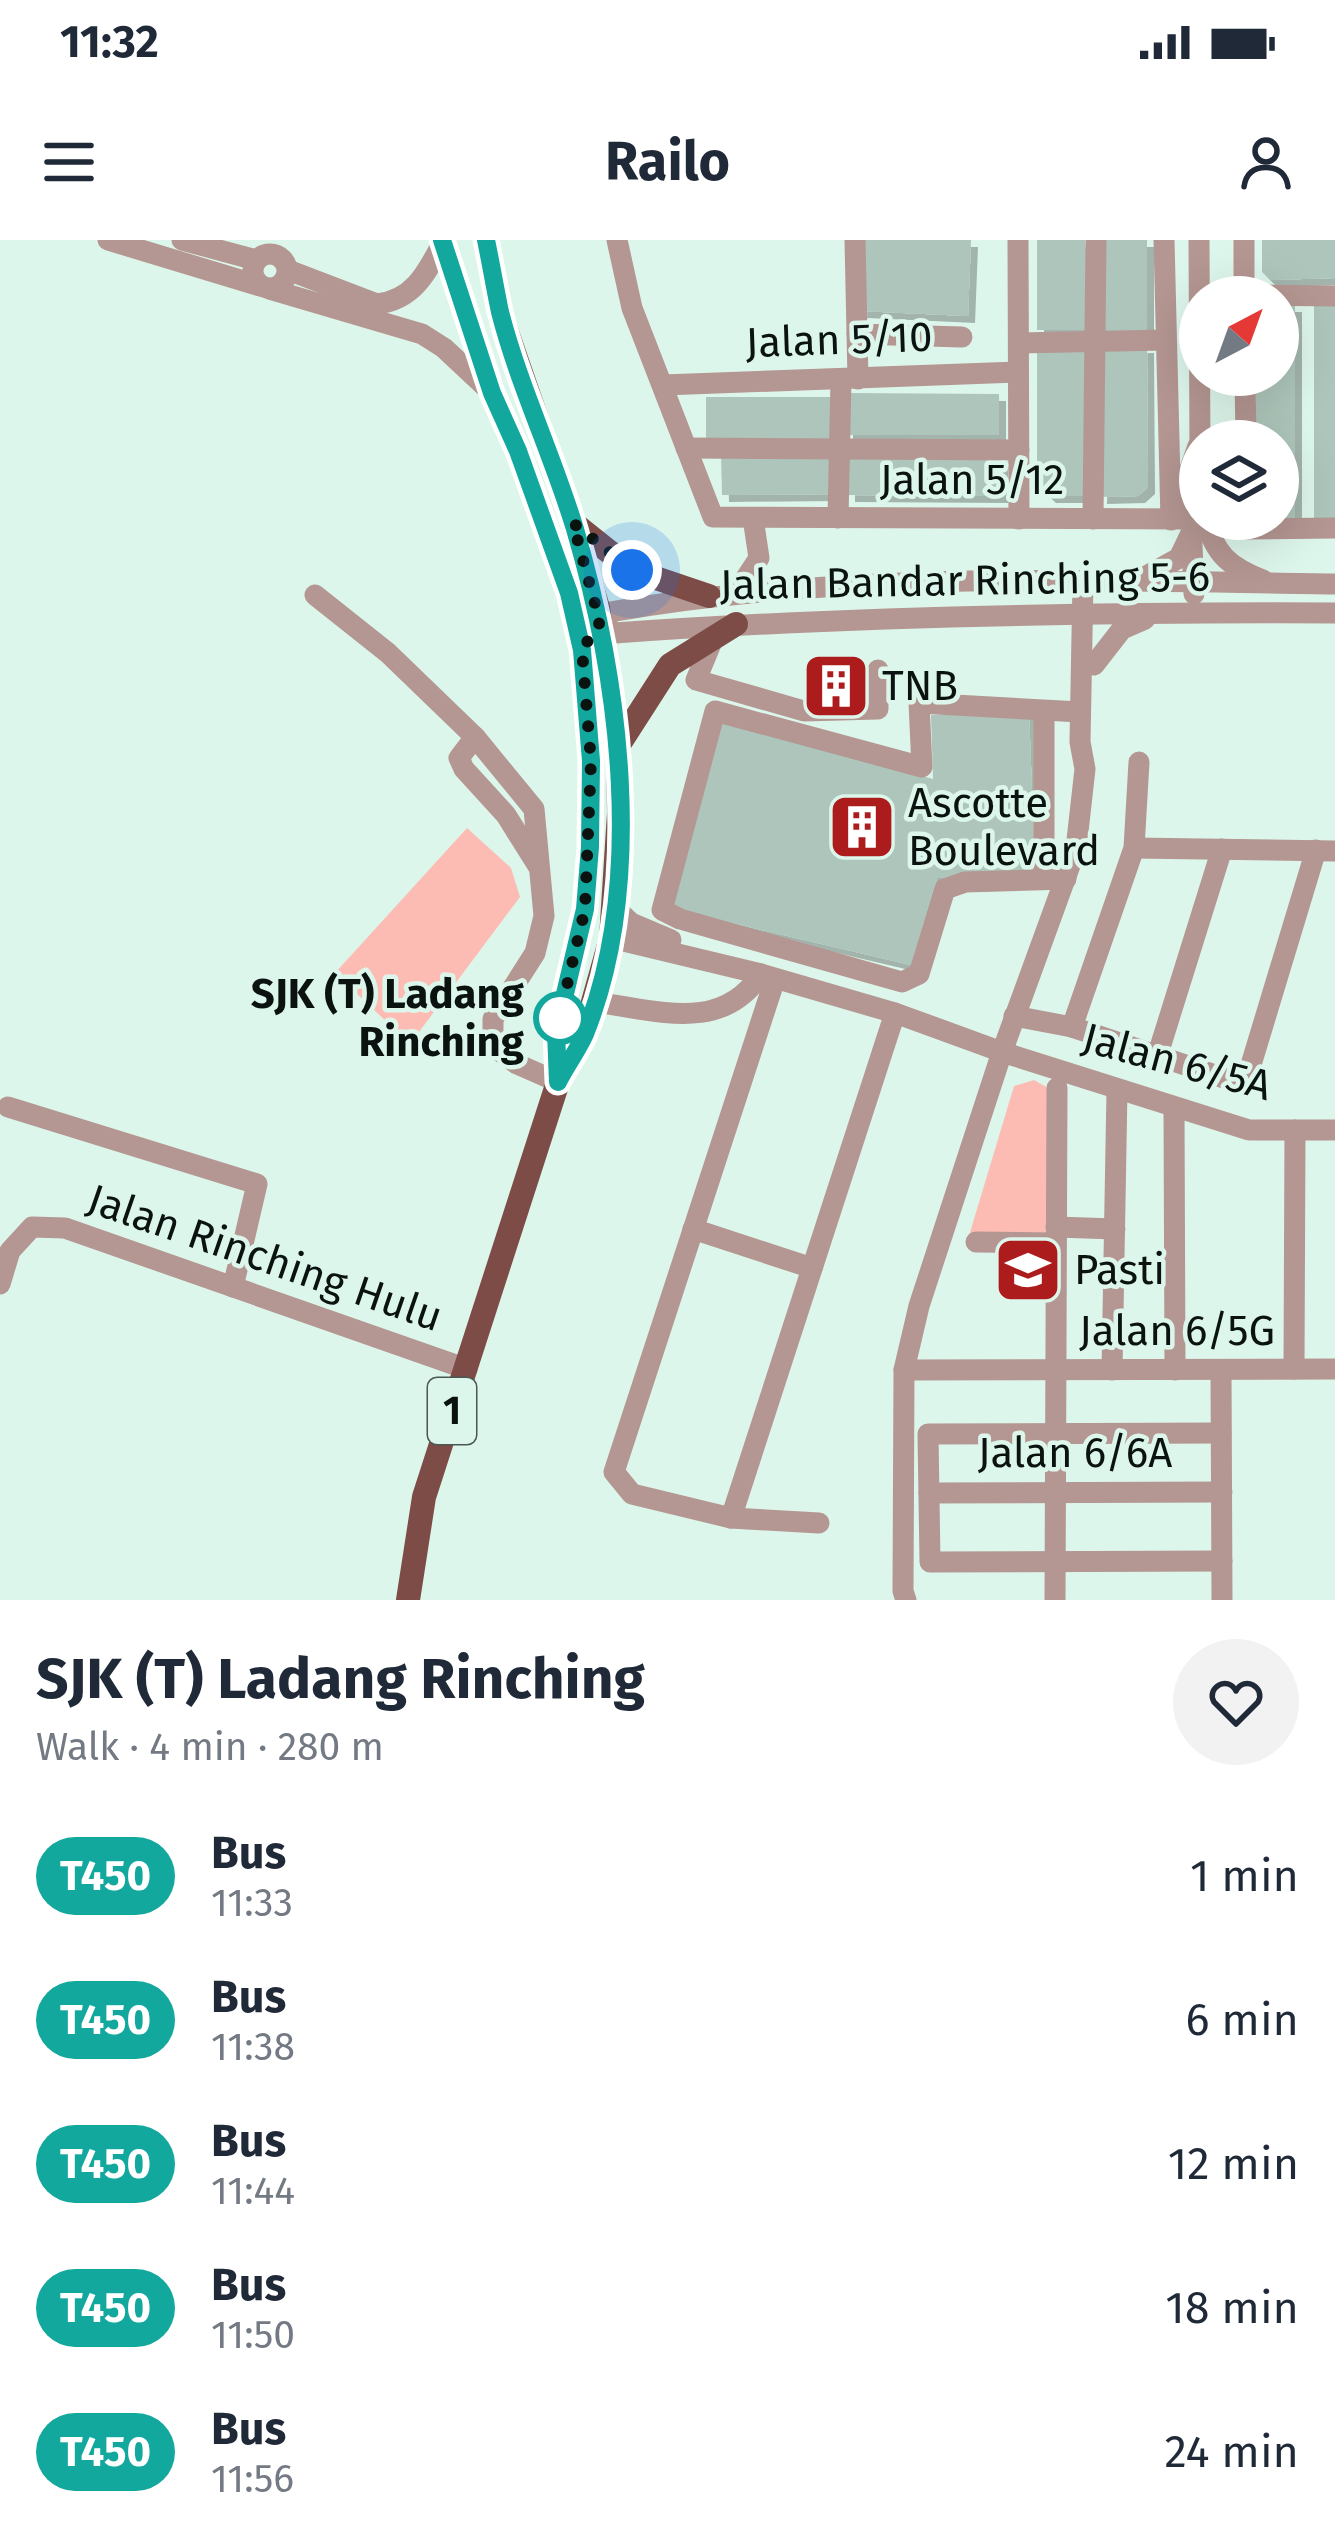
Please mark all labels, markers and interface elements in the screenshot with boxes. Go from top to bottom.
text: 11:32 [60,15,159,69]
icon: menu [36,129,102,195]
icon: person [1233,129,1299,195]
text: Railo [605,130,730,194]
north arrow [1179,276,1299,396]
map controls [1179,276,1299,540]
street label: Jalan 5/10 [745,312,933,368]
button: layers [1179,420,1299,540]
street label: Jalan 5/12 [880,455,1064,505]
your location [602,540,662,600]
street label: Jalan Bandar Rinching 5-6 [719,552,1211,610]
building icon: TNB [801,651,871,721]
place label: TNB [882,661,958,711]
place label: Ascotte Boulevard [908,778,1100,876]
building icon: Ascotte Boulevard [827,792,897,862]
place label: SJK (T) Ladang Rinching [251,969,525,1067]
marker: SJK (T) Ladang Rinching [535,993,585,1043]
street label: Jalan 6/5A [1077,1013,1277,1111]
street label: Jalan Rinching Hulu [81,1174,449,1342]
school or university icon: Pasti [993,1235,1063,1305]
place label: Pasti [1074,1245,1165,1295]
street label: Jalan 6/5G [1079,1306,1275,1356]
road number: 1 [428,1378,476,1444]
street label: Jalan 6/6A [978,1428,1172,1478]
button: heart [1173,1639,1299,1765]
text: SJK (T) Ladang Rinching [36,1645,645,1713]
text: Walk · 4 min · 280 m [36,1724,384,1770]
text: Bus [211,1826,286,1880]
text: 1 min [1190,1849,1299,1903]
text: T450 [60,1851,151,1901]
text: 11:33 [211,1880,293,1926]
text: Bus [211,1970,286,2024]
text: 6 min [1185,1993,1299,2047]
text: T450 [60,1995,151,2045]
text: 11:38 [211,2024,295,2070]
text: Bus [211,2114,286,2168]
text: 12 min [1168,2137,1299,2191]
text: T450 [60,2139,151,2189]
text: 11:44 [211,2168,295,2214]
text: Bus [211,2258,286,2312]
text: 18 min [1165,2281,1299,2335]
text: T450 [60,2283,151,2333]
text: 11:50 [211,2312,295,2358]
text: Bus [211,2402,286,2456]
text: 24 min [1164,2425,1299,2479]
text: T450 [60,2427,151,2477]
text: 11:56 [211,2456,294,2502]

